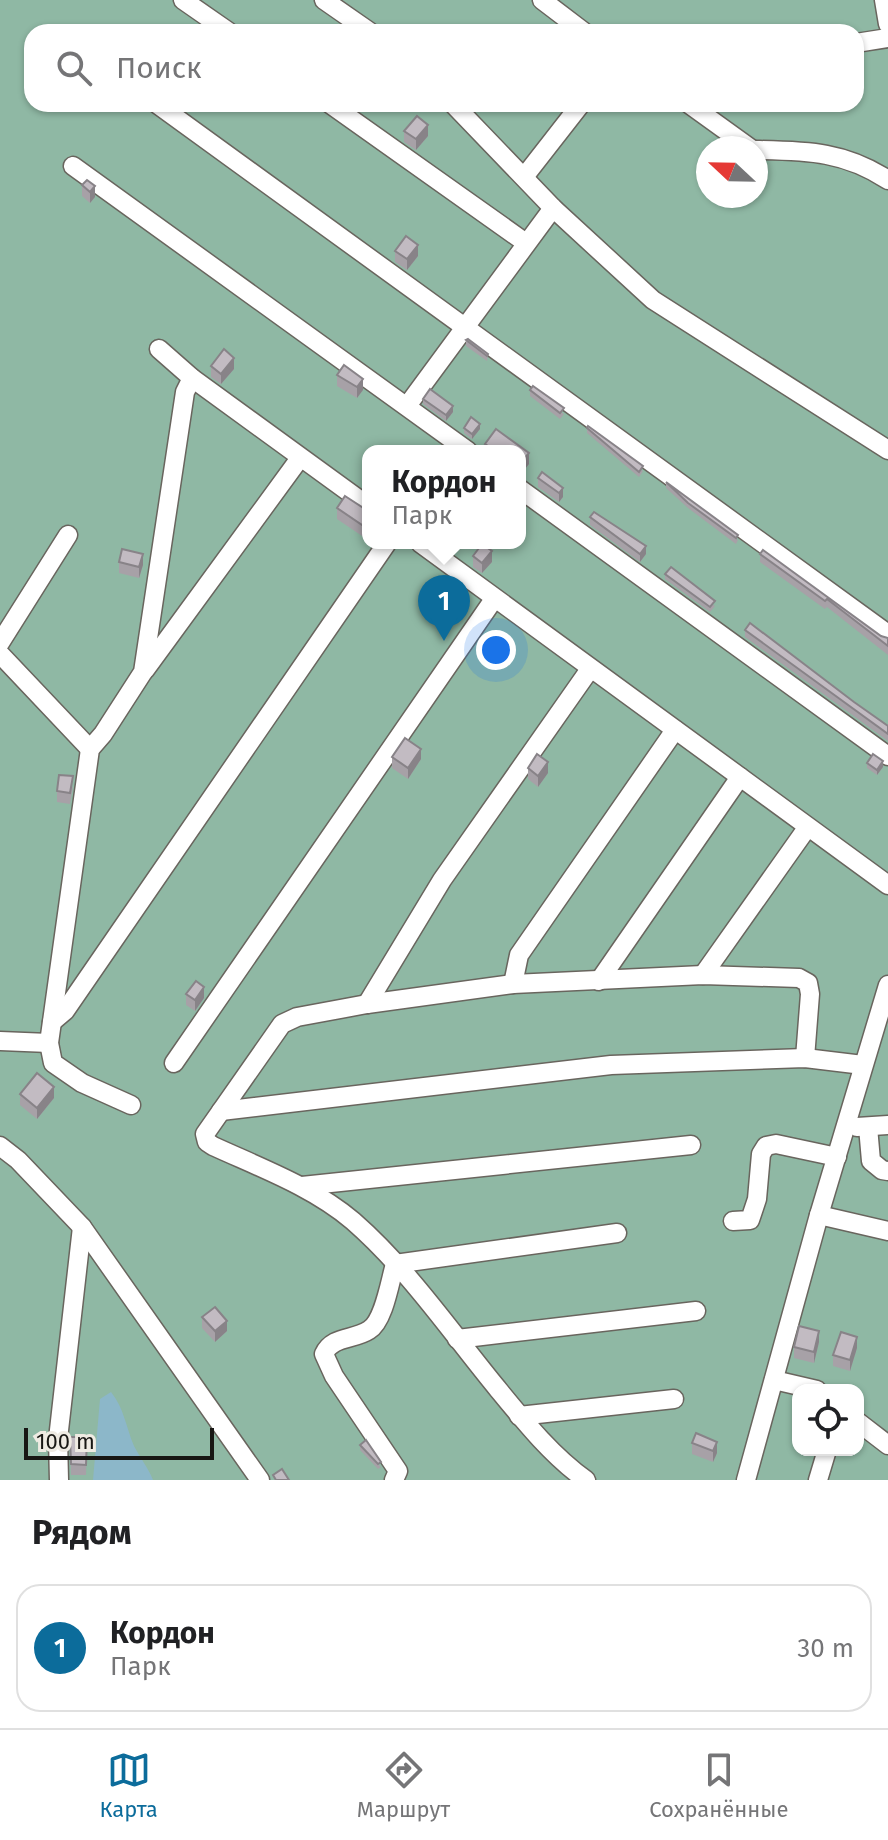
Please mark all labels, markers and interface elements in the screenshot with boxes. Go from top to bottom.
search box [24,24,864,112]
icon: search [52,46,96,90]
text: Поиск [116,50,202,86]
north arrow [696,136,768,208]
popup [362,445,526,549]
text: Кордон [392,464,496,500]
text: Парк [392,500,452,531]
pin: 1 [418,575,470,641]
your location [476,630,516,670]
map controls [792,1384,864,1456]
button: locate [792,1384,864,1456]
scale bar [24,1424,214,1460]
text: 100 m [36,1428,95,1455]
text: Рядом [32,1512,131,1553]
text: Кордон [110,1615,215,1651]
text: 1 [54,1633,66,1664]
text: 30 m [797,1633,854,1664]
text: Парк [110,1651,171,1682]
tab: Карта [100,1748,158,1823]
tab: Маршрут [357,1748,450,1823]
tab: Сохранённые [649,1748,789,1823]

